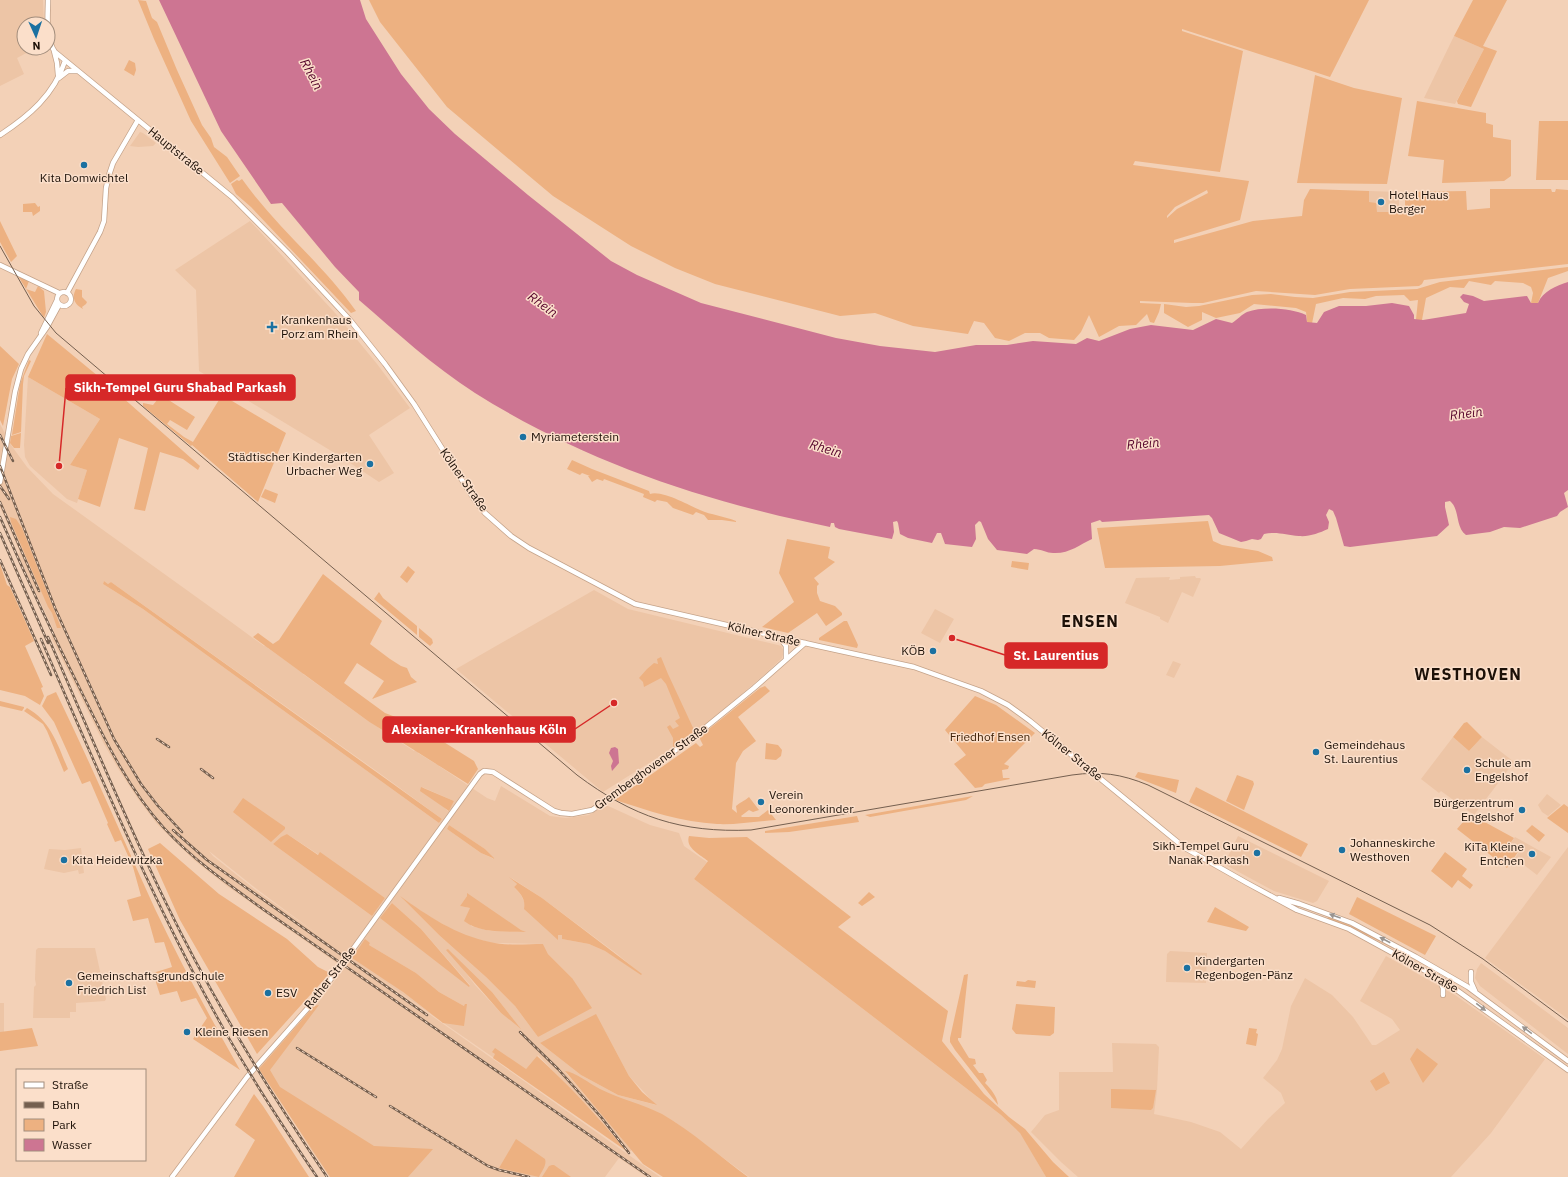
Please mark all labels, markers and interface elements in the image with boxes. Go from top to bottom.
north arrow [16,16,56,56]
text: N [32,39,41,53]
water label: Rhein [296,56,327,93]
street label: Hauptstraße [145,123,208,178]
marker: Kita Domwichtel [79,160,89,170]
place label: Kita Domwichtel [40,170,128,185]
place label: Hotel Haus Berger [1389,187,1449,216]
marker: Hotel Haus Berger [1376,197,1386,207]
water label: Rhein [524,288,561,321]
place label: Krankenhaus Porz am Rhein [281,312,358,341]
marker: Krankenhaus Porz am Rhein [266,321,278,333]
callout: Sikh-Tempel Guru Shabad Parkash [66,375,295,400]
text: Sikh-Tempel Guru Shabad Parkash [74,379,286,396]
water label: Rhein [1449,403,1483,424]
place label: Myriameterstein [531,429,619,444]
marker: Myriameterstein [518,432,528,442]
water label: Rhein [1126,434,1160,453]
water label: Rhein [808,436,844,461]
street label: Kölner Straße [437,445,492,515]
place label: Städtischer Kindergarten Urbacher Weg [228,449,363,478]
marker: Städtischer Kindergarten Urbacher Weg [365,459,375,469]
district label: ENSEN [1061,611,1119,631]
street label: Kölner Straße [726,618,802,649]
place label: KÖB [901,643,925,658]
callout: St. Laurentius [1005,643,1107,668]
marker: KÖB [928,646,938,656]
text: St. Laurentius [1013,647,1099,664]
district label: WESTHOVEN [1414,664,1522,684]
callout: Alexianer-Krankenhaus Köln [383,717,575,742]
street label: Gremberghovener Straße [591,720,711,813]
text: Alexianer-Krankenhaus Köln [391,721,567,738]
street label: Kölner Straße [1039,725,1106,784]
park label: Friedhof Ensen [950,729,1030,744]
place label: Gemeindehaus St. Laurentius [1324,737,1405,766]
marker: Gemeindehaus St. Laurentius [1311,747,1321,757]
place label: Schule am Engelshof [1475,755,1531,784]
marker: Schule am Engelshof [1462,765,1472,775]
place label: Verein Leonorenkinder [769,787,854,816]
place label: Bürgerzentrum Engelshof [1433,795,1514,824]
marker: Verein Leonorenkinder [756,797,766,807]
marker: Bürgerzentrum Engelshof [1517,805,1527,815]
place label: Johanneskirche Westhoven [1350,835,1436,864]
place label: Sikh-Tempel Guru Nanak Parkash [1153,838,1249,867]
place label: KiTa Kleine Entchen [1464,839,1524,868]
marker: Johanneskirche Westhoven [1337,845,1347,855]
marker: Sikh-Tempel Guru Nanak Parkash [1252,848,1262,858]
marker: KiTa Kleine Entchen [1527,849,1537,859]
place label: Kita Heidewitzka [72,852,163,867]
marker: Kita Heidewitzka [59,855,69,865]
one-way arrow [1328,913,1340,919]
one-way arrow [1379,936,1391,943]
street label: Rather Straße [301,943,359,1012]
street label: Kölner Straße [1389,946,1461,996]
place label: Kindergarten Regenbogen-Pänz [1195,953,1293,982]
marker: Kindergarten Regenbogen-Pänz [1182,963,1192,973]
place label: Gemeinschaftsgrundschule Friedrich List [77,968,225,997]
marker: Gemeinschaftsgrundschule Friedrich List [64,978,74,988]
place label: ESV [276,985,298,1000]
marker: ESV [263,988,273,998]
one-way arrow [1476,1002,1486,1010]
place label: Kleine Riesen [195,1024,268,1039]
one-way arrow [1522,1026,1533,1035]
marker: Kleine Riesen [182,1027,192,1037]
legend [16,1069,146,1161]
text: Straße [52,1077,89,1092]
text: Bahn [52,1097,80,1112]
text: Park [52,1117,77,1132]
text: Wasser [52,1137,92,1152]

